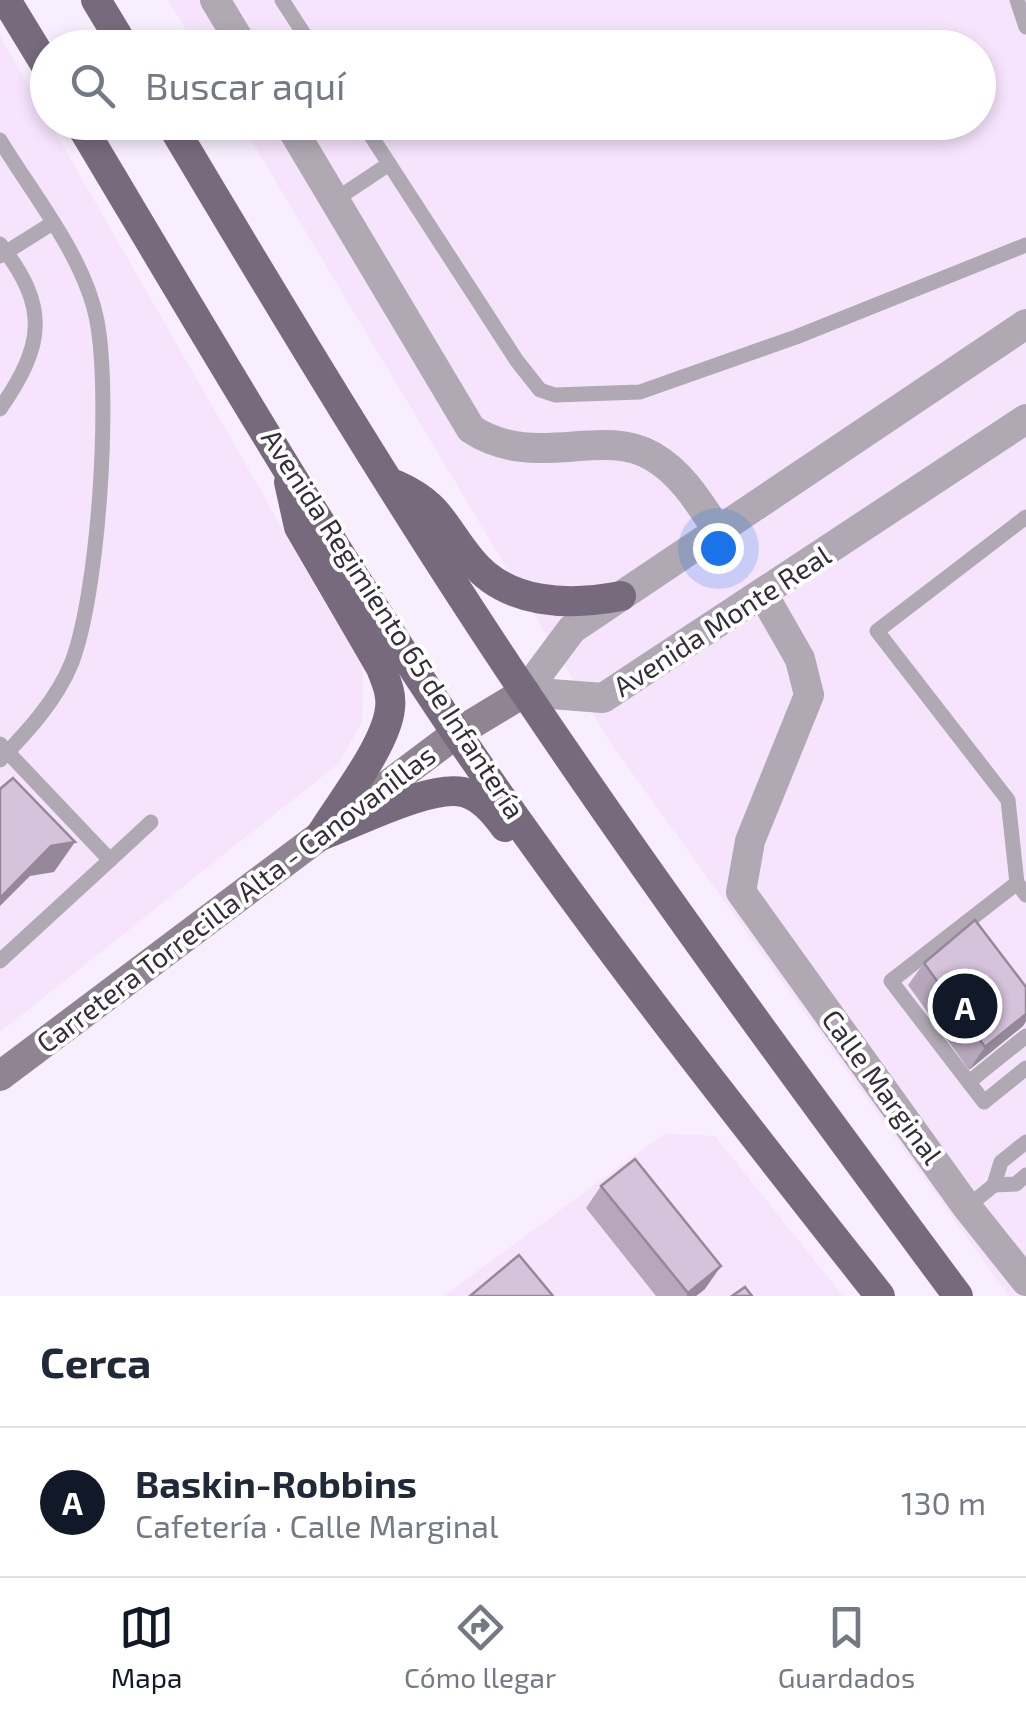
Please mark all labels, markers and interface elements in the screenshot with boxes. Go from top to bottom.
search box [30,30,996,140]
icon: search [65,58,120,113]
text: Buscar aquí [145,62,346,108]
street label: Avenida Regimiento 65 de Infantería [255,422,533,825]
your location [693,523,744,574]
street label: Avenida Monte Real [607,537,837,703]
street label: Carretera Torrecilla Alta - Canovanillas [29,737,441,1059]
pin: A [932,968,998,1044]
street label: Calle Marginal [815,1002,951,1171]
text: Cerca [40,1336,151,1386]
text: Baskin-Robbins [135,1460,417,1506]
text: A [62,1483,83,1521]
text: 130 m [901,1483,986,1521]
text: Cafetería · Calle Marginal [135,1506,498,1544]
tab: Mapa [111,1600,182,1694]
tab: Cómo llegar [404,1600,556,1694]
tab: Guardados [778,1600,915,1694]

